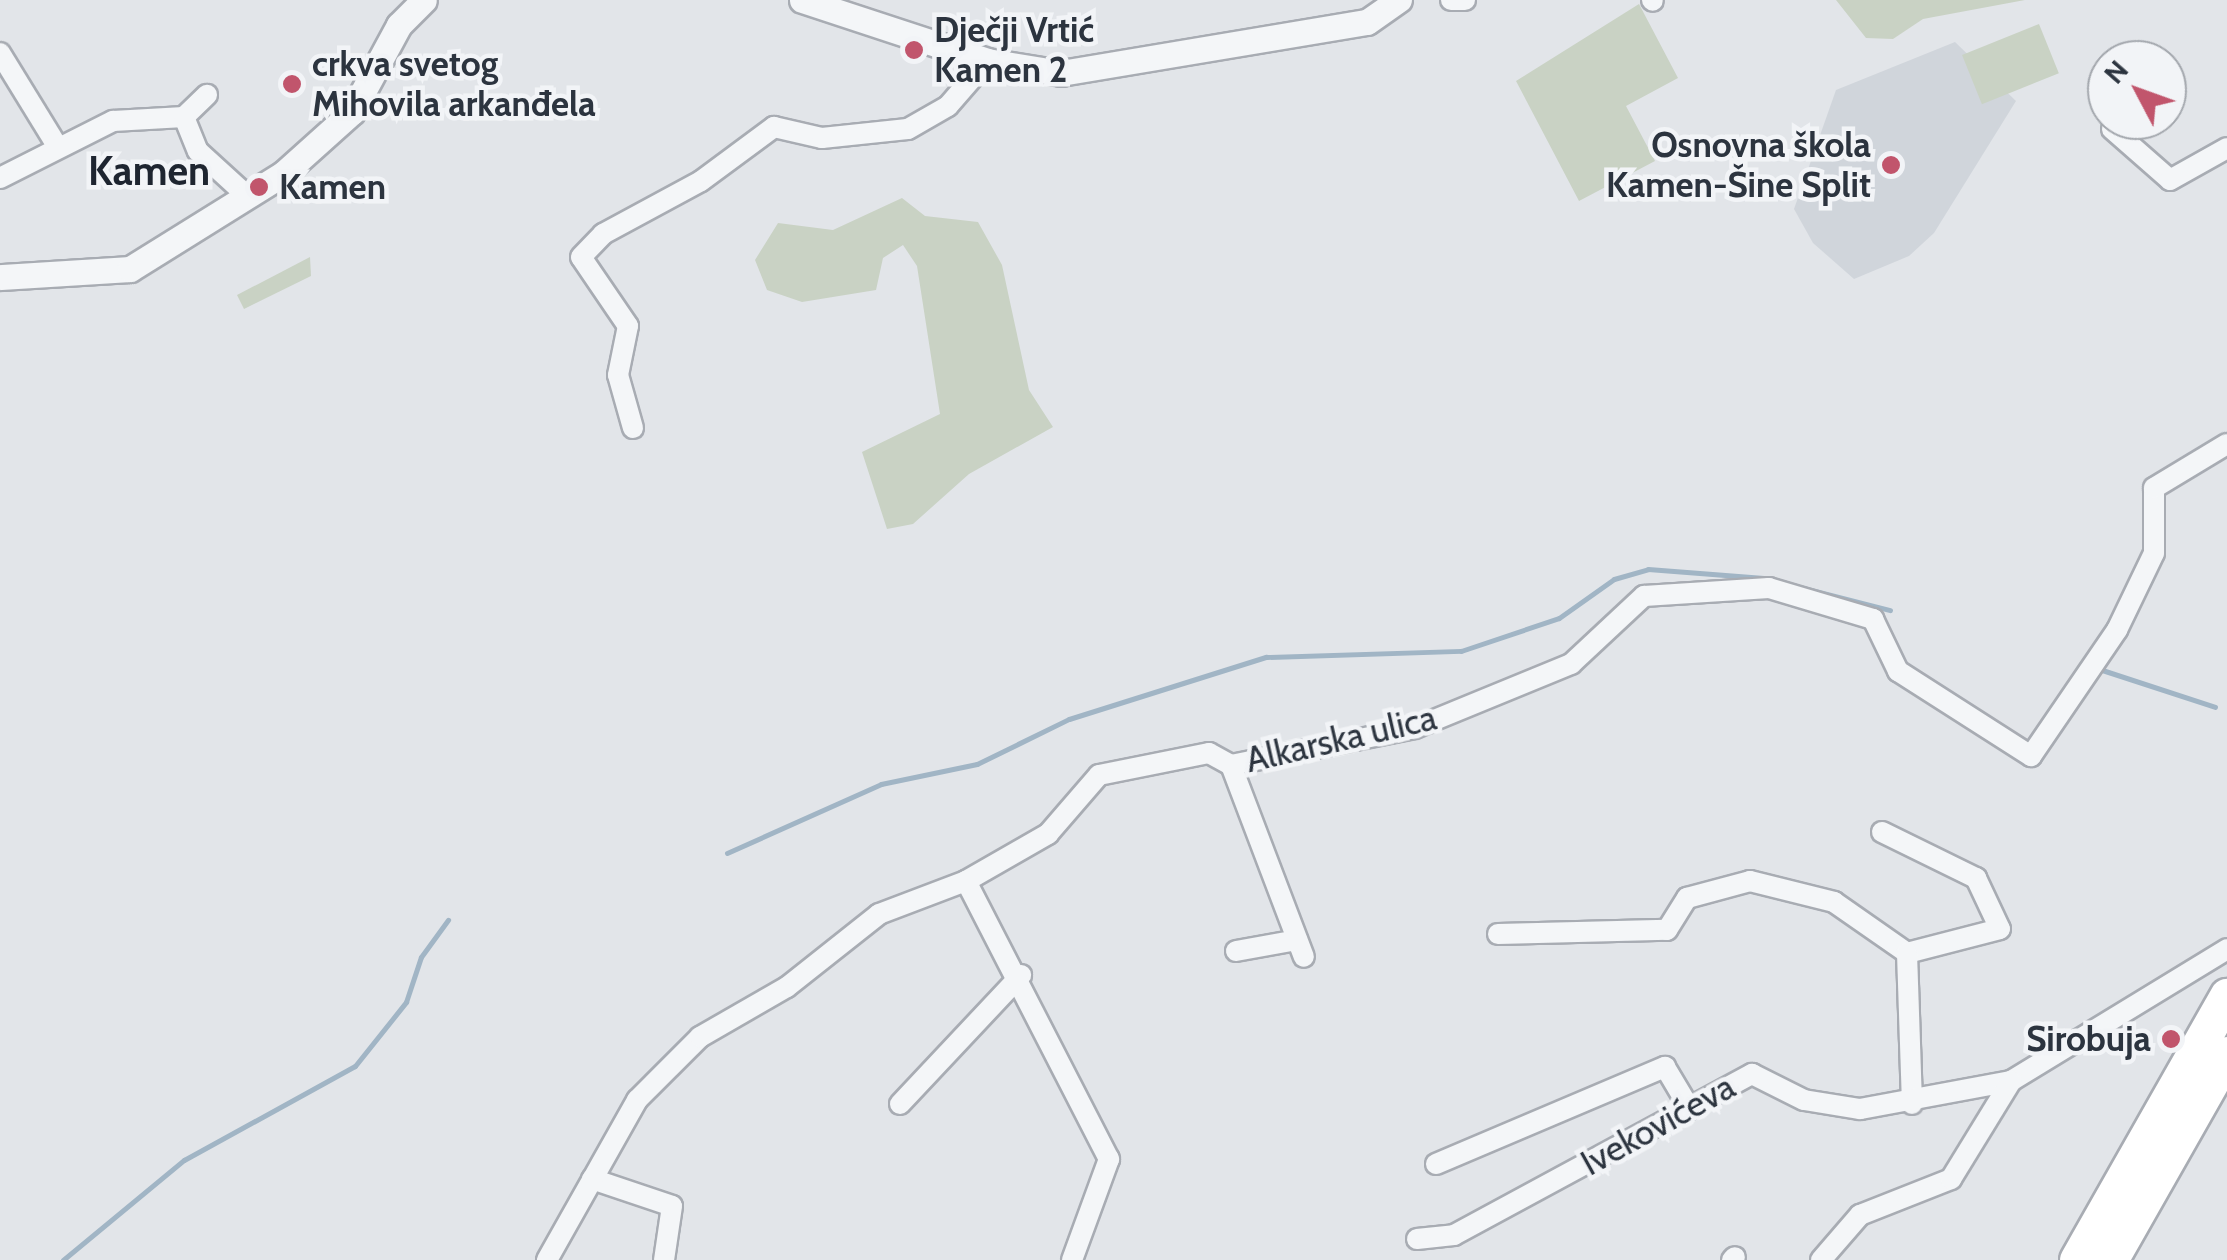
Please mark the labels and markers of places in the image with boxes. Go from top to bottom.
place label: Dječji Vrtić Kamen 2 [934,9,1094,91]
marker: Dječji Vrtić Kamen 2 [903,39,925,61]
place label: crkva svetog Mihovila arkanđela [312,43,596,125]
marker: crkva svetog Mihovila arkanđela [281,73,303,95]
place label: Osnovna škola Kamen-Šine Split [1606,124,1871,206]
marker: Osnovna škola Kamen-Šine Split [1880,154,1902,176]
place label: Kamen [279,166,386,208]
marker: Kamen [248,176,270,198]
place label: Sirobuja [2026,1018,2151,1060]
marker: Sirobuja [2160,1028,2182,1050]

